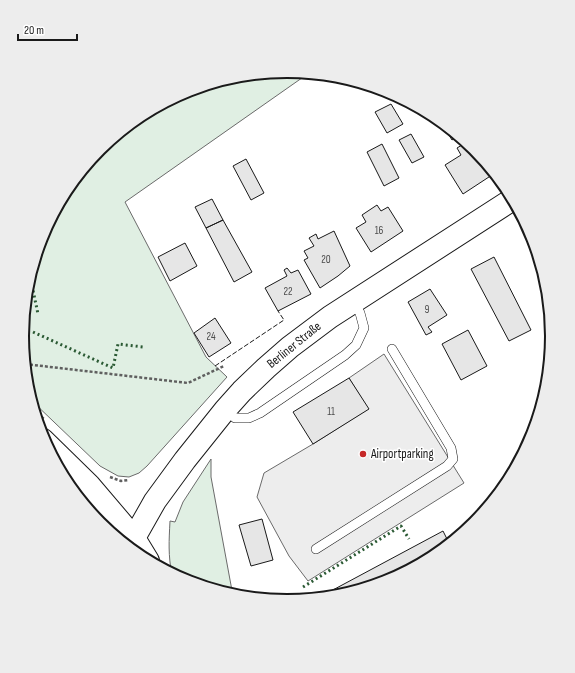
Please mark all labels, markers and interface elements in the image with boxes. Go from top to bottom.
scale bar [18,16,77,42]
text: 20 m [24,23,44,38]
house number: 16 [375,224,384,237]
house number: 20 [321,253,331,266]
house number: 22 [283,285,293,298]
house number: 9 [425,303,430,316]
street label: Berliner Straße [264,318,324,372]
house number: 24 [206,330,216,343]
house number: 11 [327,405,335,418]
place label: Airportparking [370,446,434,462]
marker: Airportparking [358,449,368,459]

